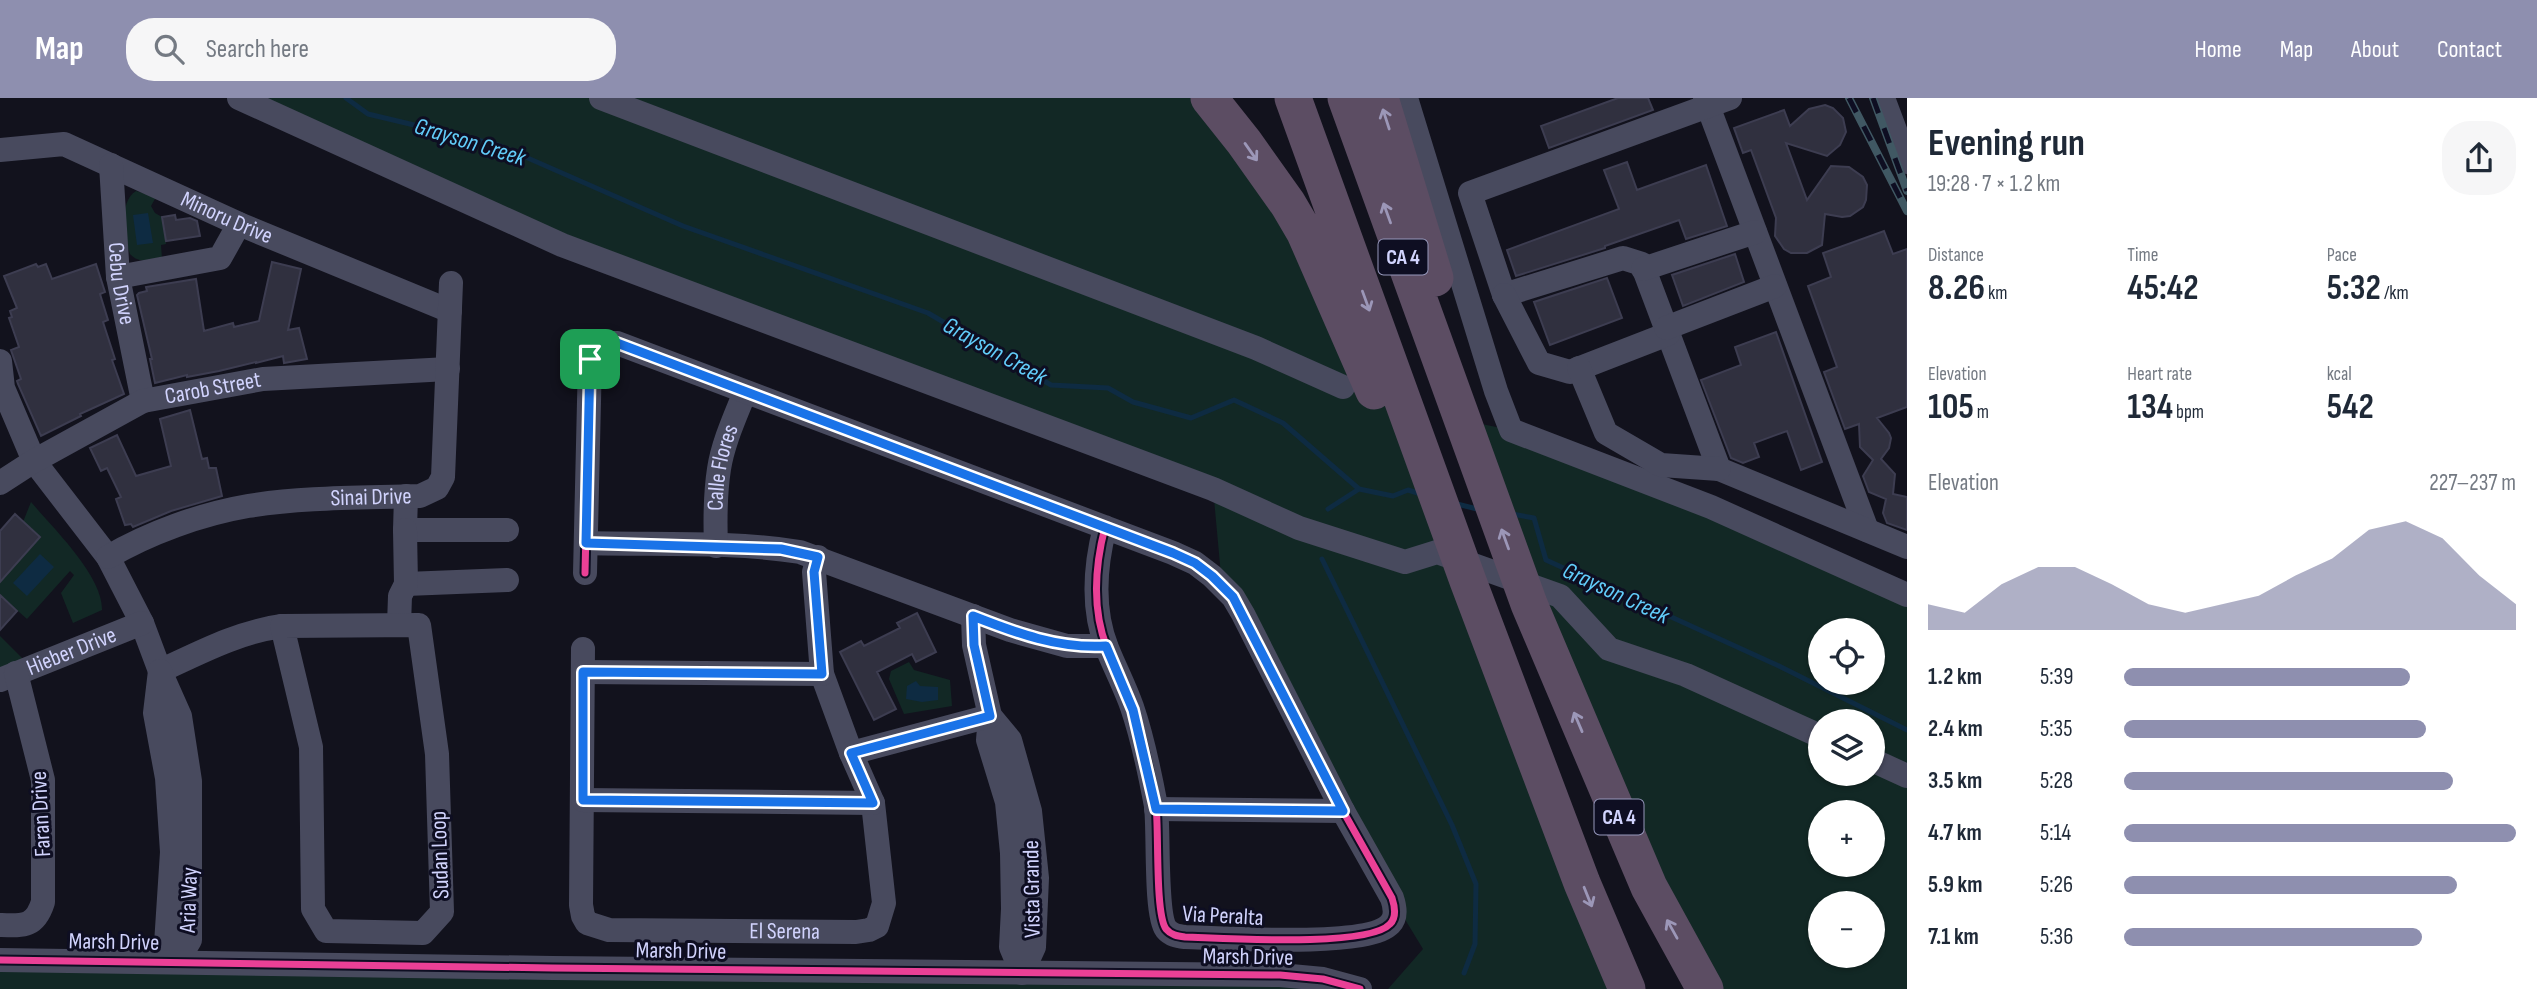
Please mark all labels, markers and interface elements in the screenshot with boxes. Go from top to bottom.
search box [126,18,616,81]
text: Map [35,29,84,69]
icon: search [150,30,188,68]
text: Search here [206,34,309,65]
text: Home [2194,35,2242,64]
text: Map [2280,35,2313,64]
text: About [2351,35,2399,64]
text: Contact [2437,35,2502,64]
one-way arrow [1379,109,1392,131]
water label: Grayson Creek [411,111,530,173]
text: Evening run [1928,121,2085,166]
button: share [2442,121,2516,195]
one-way arrow [1244,142,1258,161]
text: 19:28 · 7 × 1.2 km [1928,170,2060,198]
street label: Minoru Drive [176,185,277,250]
one-way arrow [1380,202,1392,224]
road number: CA 4 [1378,240,1428,274]
street label: Cebu Drive [102,241,141,327]
text: Distance [1928,244,1984,267]
text: Time [2127,244,2158,267]
text: Pace [2327,244,2357,267]
text: 8.26 [1928,267,1985,310]
text: 45:42 [2127,267,2199,310]
text: 5:32 [2327,267,2381,310]
text: km [1985,282,2007,305]
text: /km [2381,282,2409,305]
one-way arrow [1361,289,1373,311]
water label: Grayson Creek [938,311,1053,392]
pin [560,329,620,389]
icon: arrive [571,340,609,378]
text: Elevation [1928,363,1987,386]
text: Heart rate [2127,363,2192,386]
text: kcal [2327,363,2352,386]
street label: Carob Street [163,366,263,411]
text: 105 [1928,386,1974,429]
text: 134 [2127,386,2173,429]
text: 542 [2327,386,2374,429]
text: m [1974,401,1989,424]
text: bpm [2173,401,2204,424]
street label: Calle Flores [702,420,745,511]
text: Elevation [1928,469,1999,497]
text: 227–237 m [2429,469,2516,497]
street label: Sinai Drive [330,482,412,512]
one-way arrow [1498,529,1511,551]
water label: Grayson Creek [1558,556,1675,631]
map controls [1808,618,1885,968]
button: locate [1808,618,1885,695]
street label: Hieber Drive [22,621,121,682]
text: 1.2 km [1928,663,1982,691]
text: 5:39 [2040,663,2073,691]
button: layers [1808,709,1885,786]
one-way arrow [1571,712,1584,733]
text: 2.4 km [1928,715,1983,743]
text: 5:35 [2040,715,2072,743]
text: 3.5 km [1928,767,1982,795]
text: 5:28 [2040,767,2073,795]
street label: Faran Drive [25,770,57,858]
road number: CA 4 [1594,800,1644,834]
button: + [1808,800,1885,877]
street label: Sudan Loop [424,810,456,900]
text: 4.7 km [1928,819,1982,847]
text: 5:14 [2040,819,2071,847]
street label: Vista Grande [1017,840,1047,938]
street label: Aria Way [174,867,204,934]
text: 5.9 km [1928,871,1982,899]
text: 5:26 [2040,871,2073,899]
one-way arrow [1582,886,1595,908]
button: − [1808,891,1885,968]
street label: Via Peralta [1182,900,1264,932]
street label: El Serena [749,917,820,946]
one-way arrow [1665,919,1678,940]
text: 7.1 km [1928,923,1979,951]
text: 5:36 [2040,923,2073,951]
street label: Marsh Drive [68,927,160,957]
street label: Marsh Drive [635,936,727,966]
street label: Marsh Drive [1202,942,1294,972]

